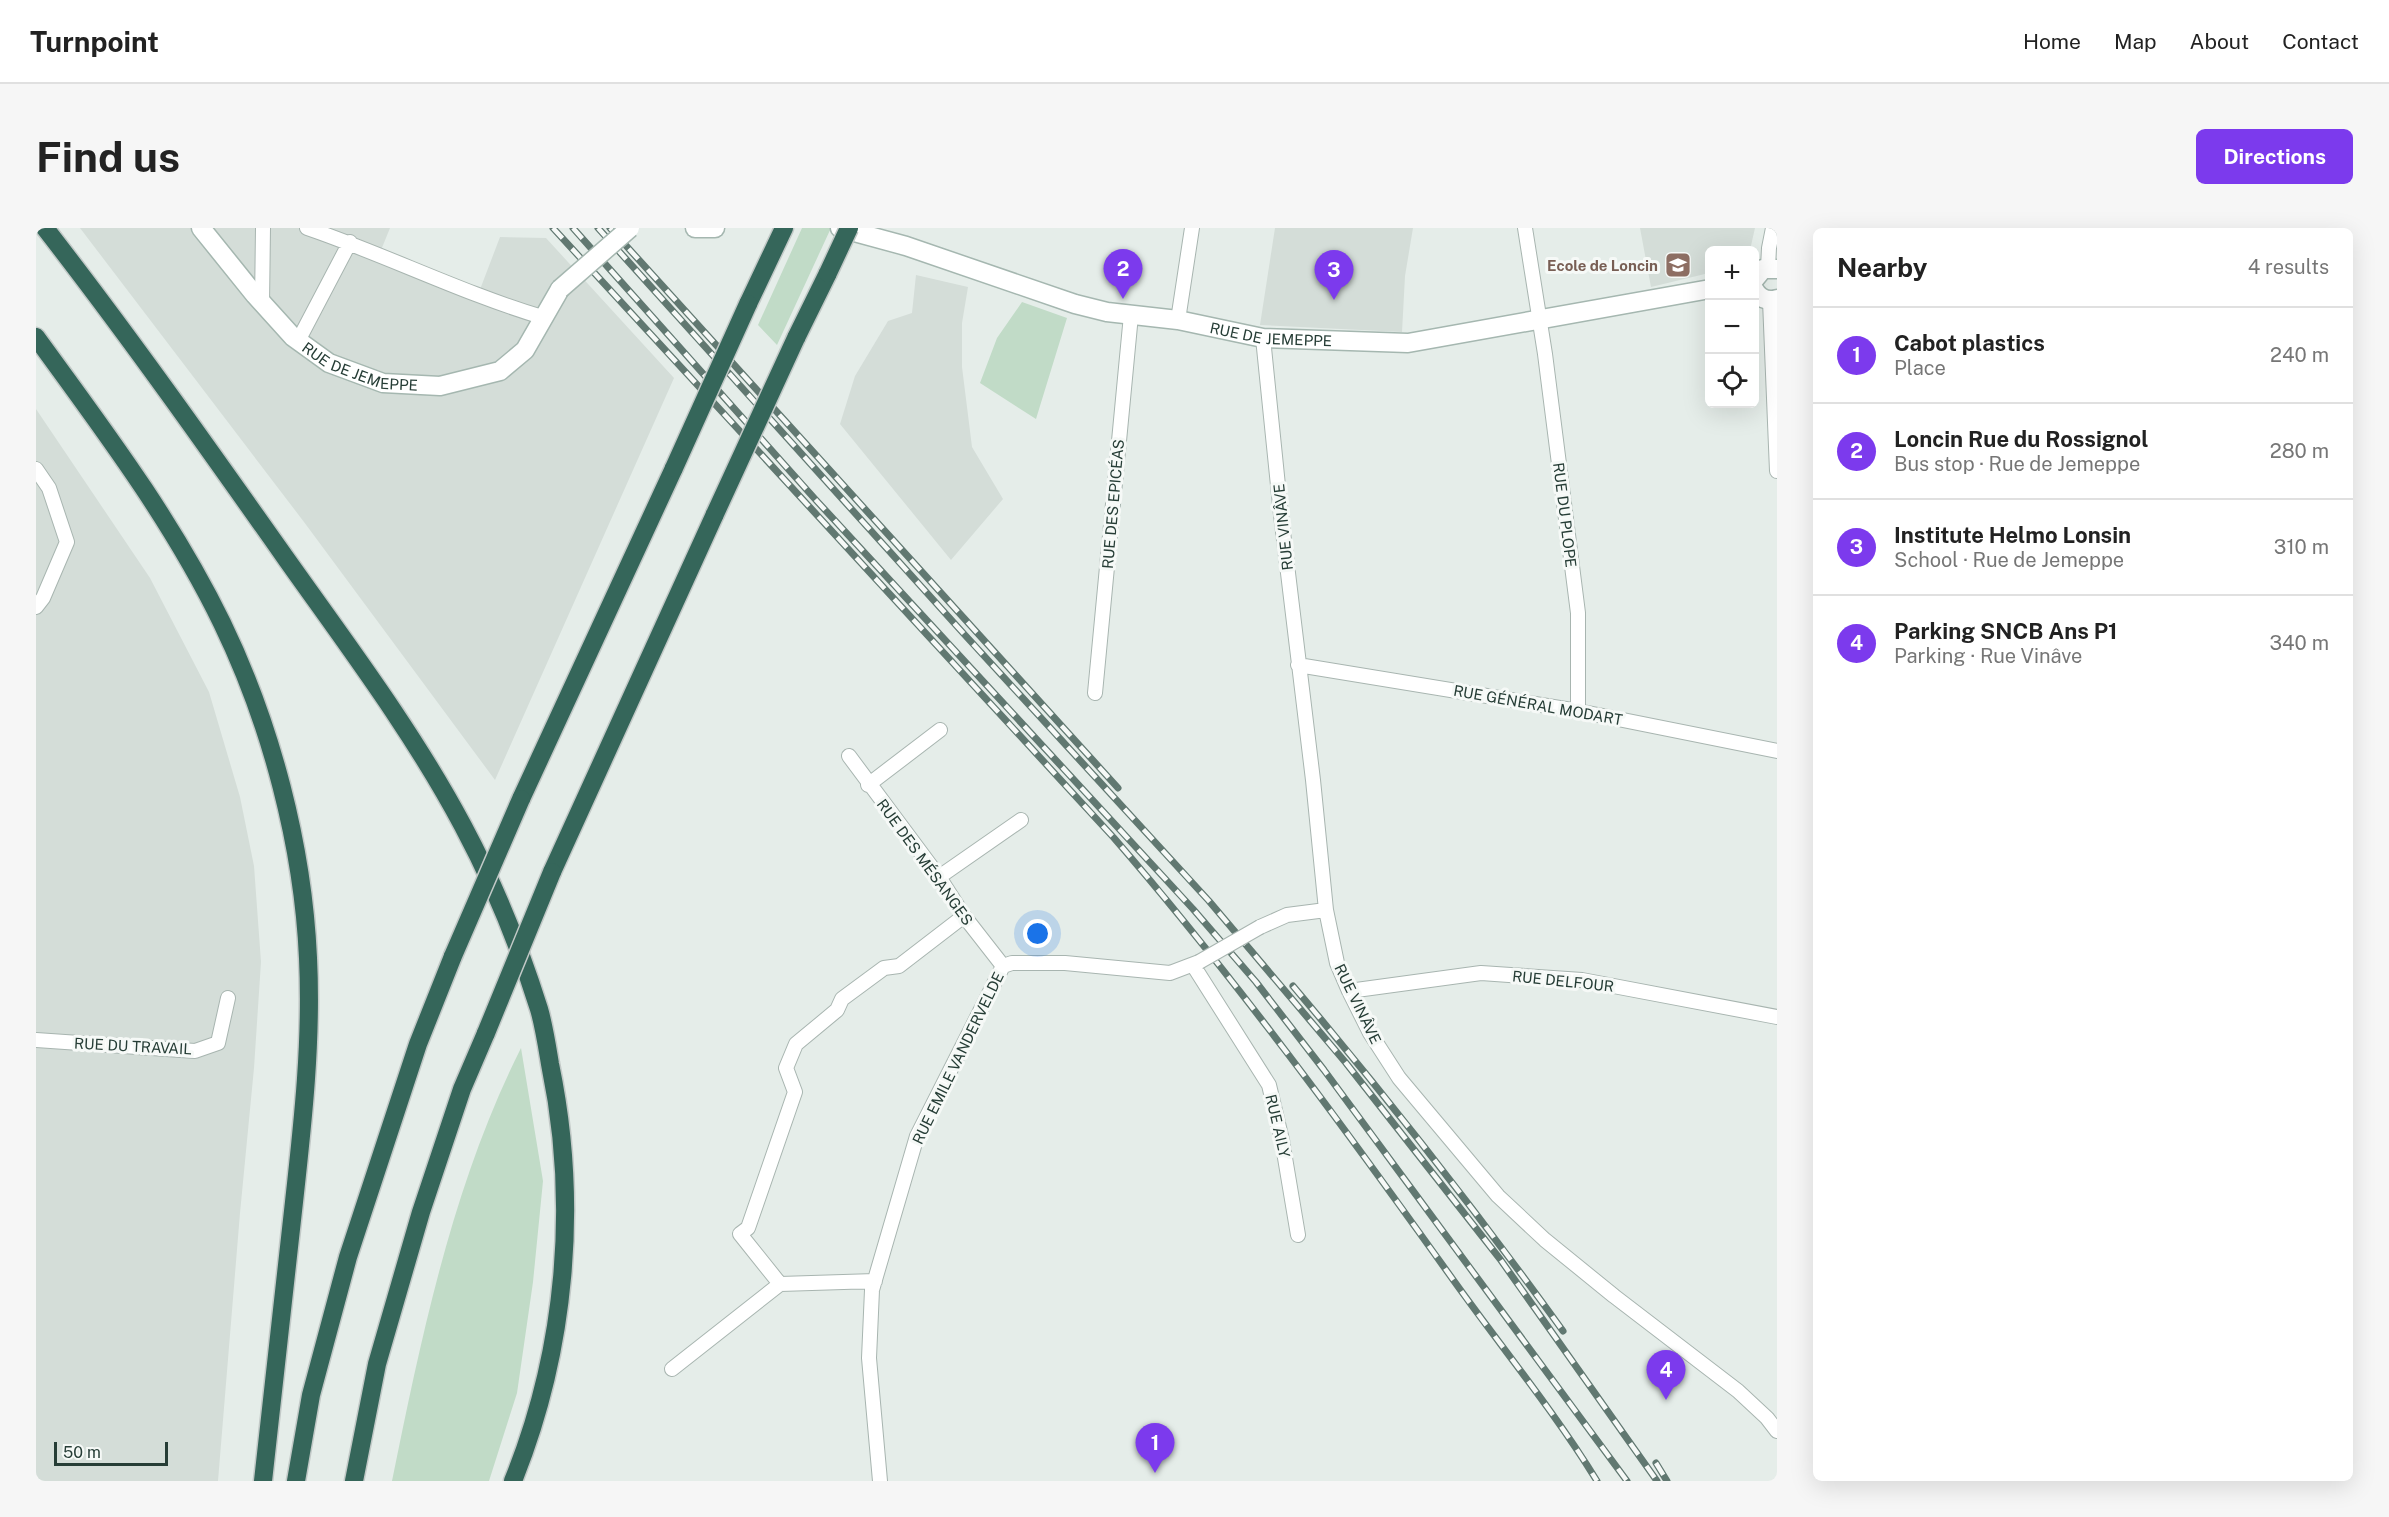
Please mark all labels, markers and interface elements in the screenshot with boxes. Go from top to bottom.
text: Turnpoint [30,25,159,58]
text: Home [2023,29,2081,54]
text: Map [2114,29,2157,54]
text: About [2190,29,2249,54]
text: Contact [2282,29,2359,54]
button: Directions [2196,129,2353,184]
text: Find us [36,132,180,181]
map controls [1705,246,1759,408]
button: + [1705,246,1759,300]
pin: 2 [1104,250,1142,299]
pin: 3 [1314,250,1354,300]
school or university icon: Ecole de Loncin [1663,250,1693,280]
text: Nearby [1837,252,1927,283]
text: 4 results [2248,255,2329,279]
place label: Ecole de Loncin [1547,257,1658,274]
button: − [1705,300,1759,354]
street label: RUE DE JEMEPPE [1208,319,1332,349]
text: Cabot plastics [1894,330,2045,356]
street label: RUE DE JEMEPPE [299,338,418,393]
text: 1 [1852,343,1861,367]
text: 240 m [2270,343,2329,367]
button: locate [1705,354,1759,408]
text: Place [1894,356,1946,380]
text: Loncin Rue du Rossignol [1894,426,2148,452]
street label: RUE DES EPICÉAS [1099,439,1127,569]
text: 2 [1850,439,1863,463]
text: 280 m [2270,439,2329,463]
text: Bus stop · Rue de Jemeppe [1894,452,2140,476]
street label: RUE DU PLOPE [1550,462,1580,568]
street label: RUE VINÂVE [1270,483,1296,571]
text: Institute Helmo Lonsin [1894,522,2131,548]
text: 3 [1850,535,1863,559]
text: 310 m [2274,535,2329,559]
text: School · Rue de Jemeppe [1894,548,2124,572]
text: Parking SNCB Ans P1 [1894,618,2117,644]
text: 4 [1850,631,1863,655]
text: 340 m [2269,631,2329,655]
text: Parking · Rue Vinâve [1894,644,2082,668]
street label: RUE GÉNÉRAL MODART [1452,682,1624,728]
street label: RUE DES MÉSANGES [874,796,976,928]
your location [1023,919,1052,948]
street label: RUE VINÂVE [1331,961,1385,1047]
street label: RUE DELFOUR [1511,967,1615,995]
street label: RUE EMILE VANDERVELDE [909,969,1007,1147]
street label: RUE DU TRAVAIL [74,1034,192,1058]
street label: RUE AILY [1262,1093,1294,1159]
pin: 4 [1646,1350,1686,1400]
pin: 1 [1136,1424,1174,1473]
scale bar [54,1439,168,1466]
text: 50 m [63,1443,101,1462]

